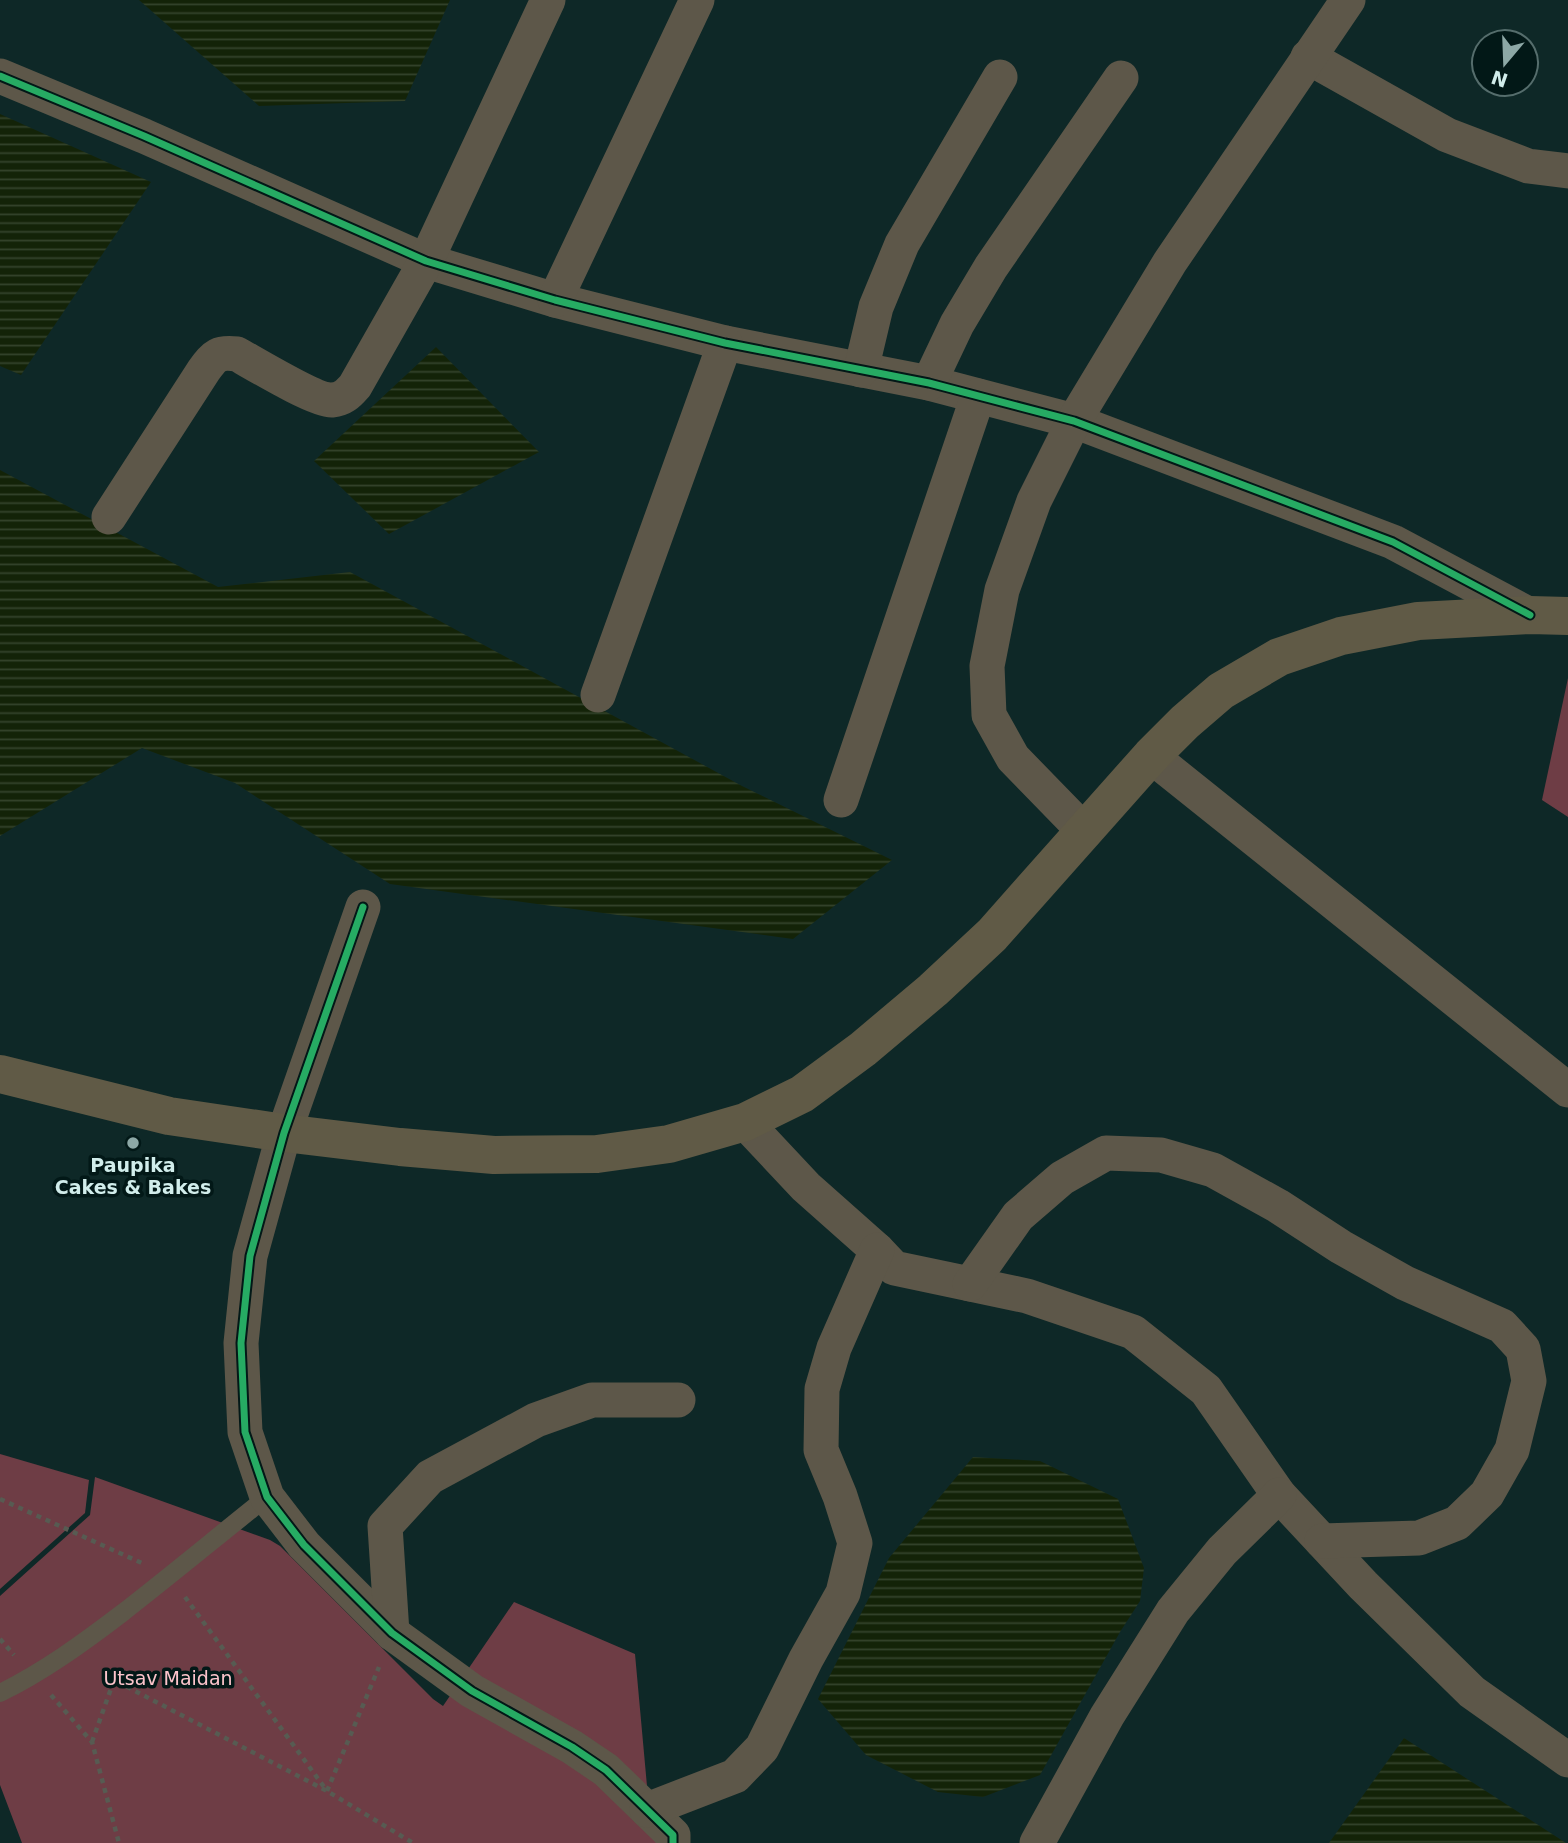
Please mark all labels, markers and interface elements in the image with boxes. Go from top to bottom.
north arrow [1470,28,1540,98]
text: N [1488,66,1511,92]
marker: Paupika Cakes & Bakes [125,1135,141,1151]
place label: Paupika Cakes & Bakes [55,1154,211,1198]
park label: Utsav Maidan [103,1667,233,1689]

